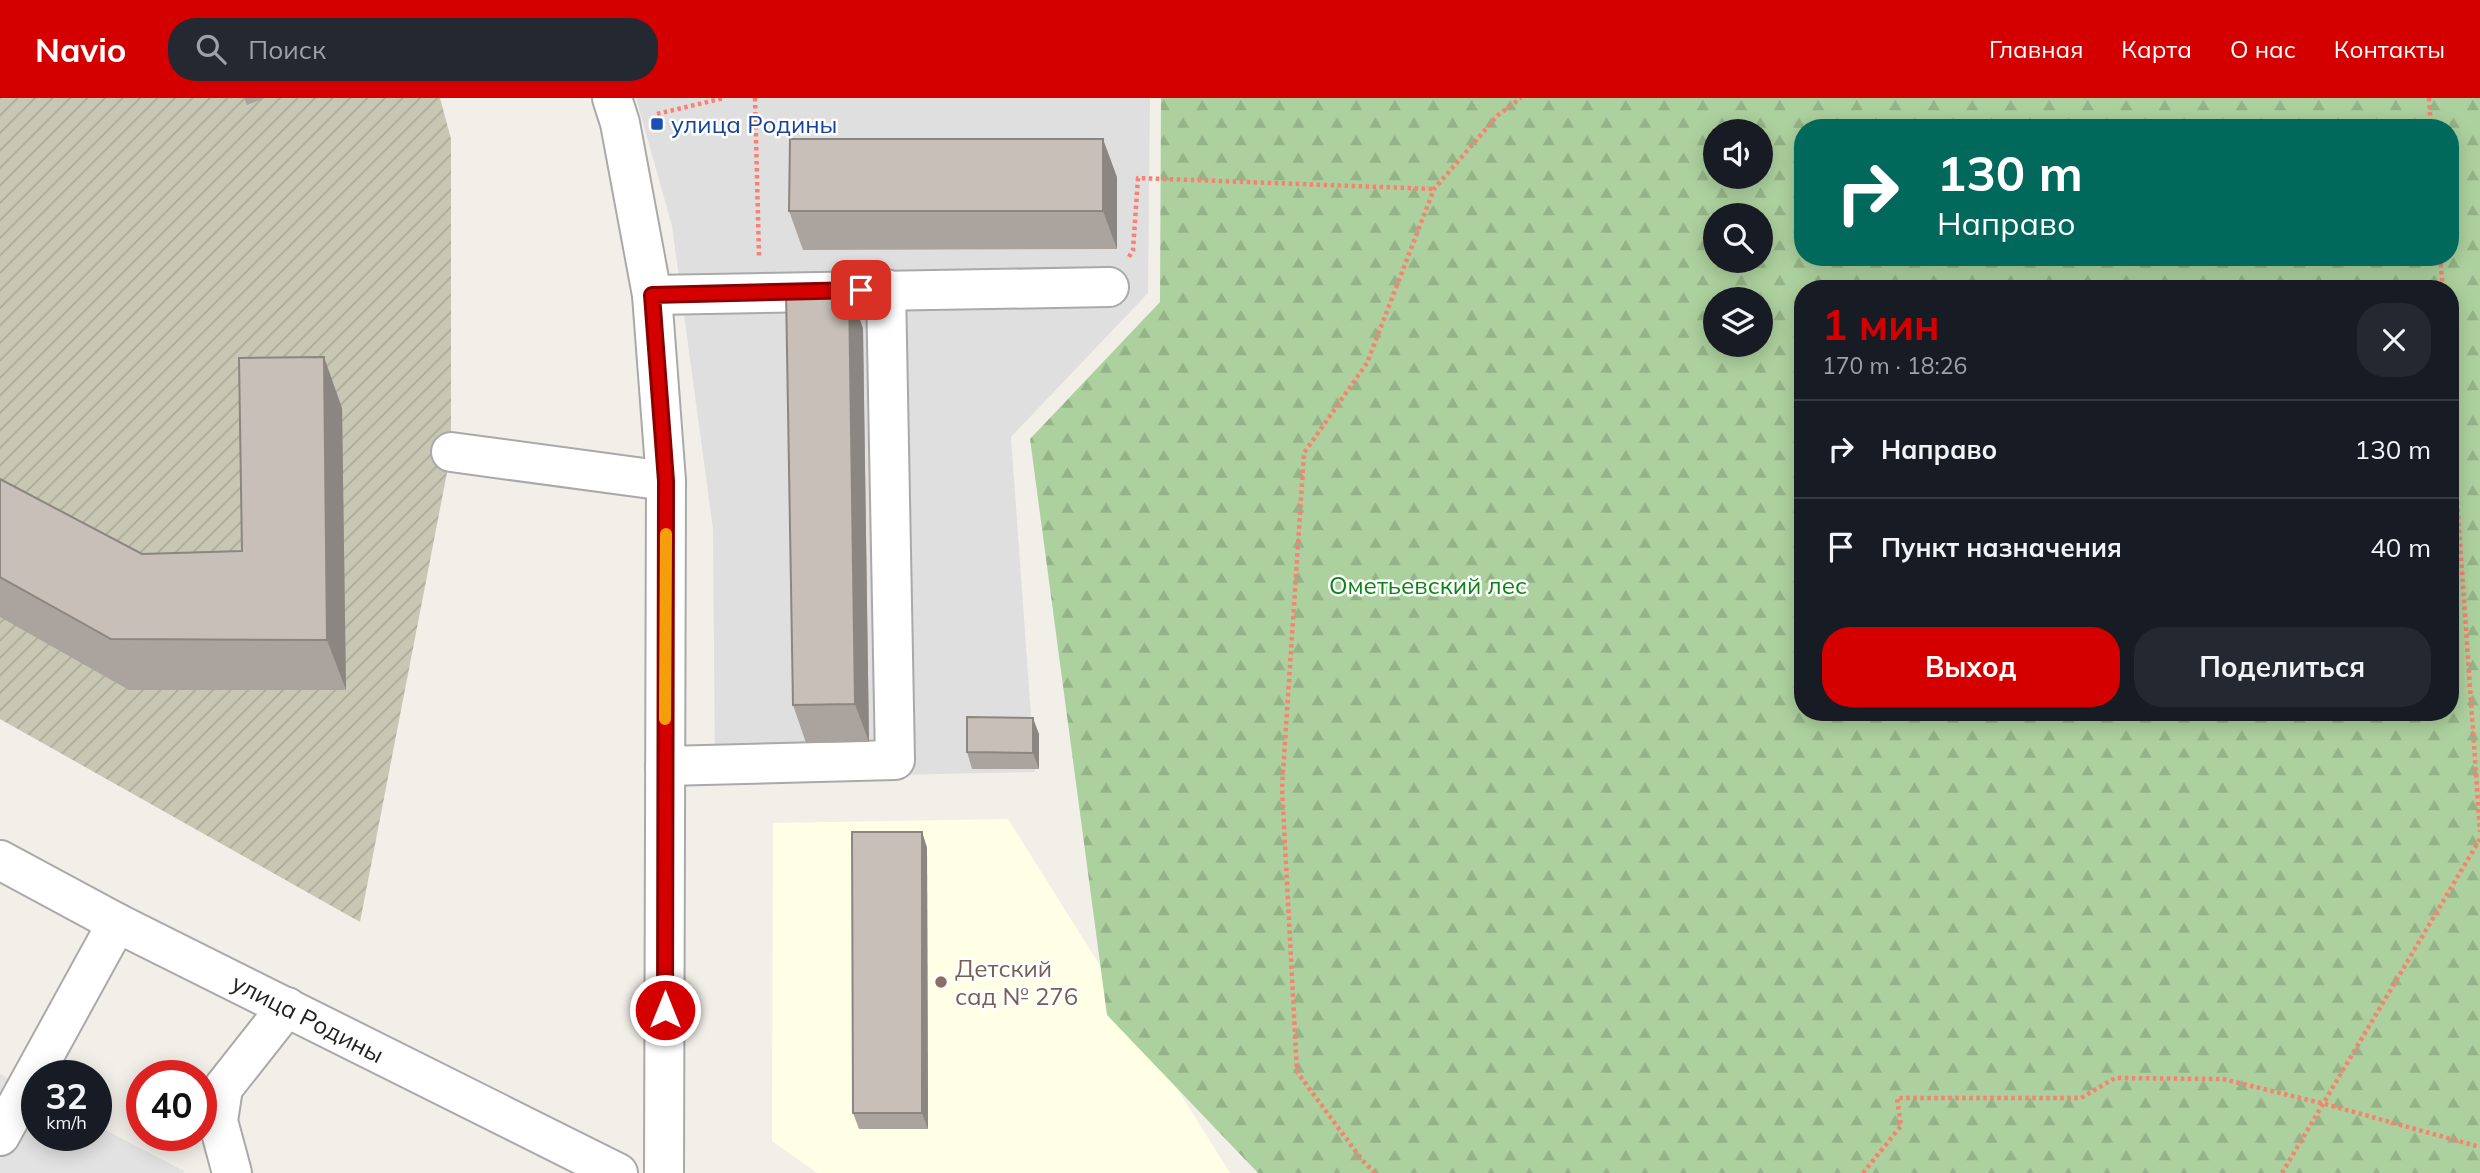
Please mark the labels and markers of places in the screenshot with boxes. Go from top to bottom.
place label: улица Родины [671,109,837,139]
marker: улица Родины [649,116,665,132]
pin [831,260,891,320]
place label: Детский сад № 276 [955,953,1078,1011]
marker: Детский сад № 276 [933,974,949,990]

